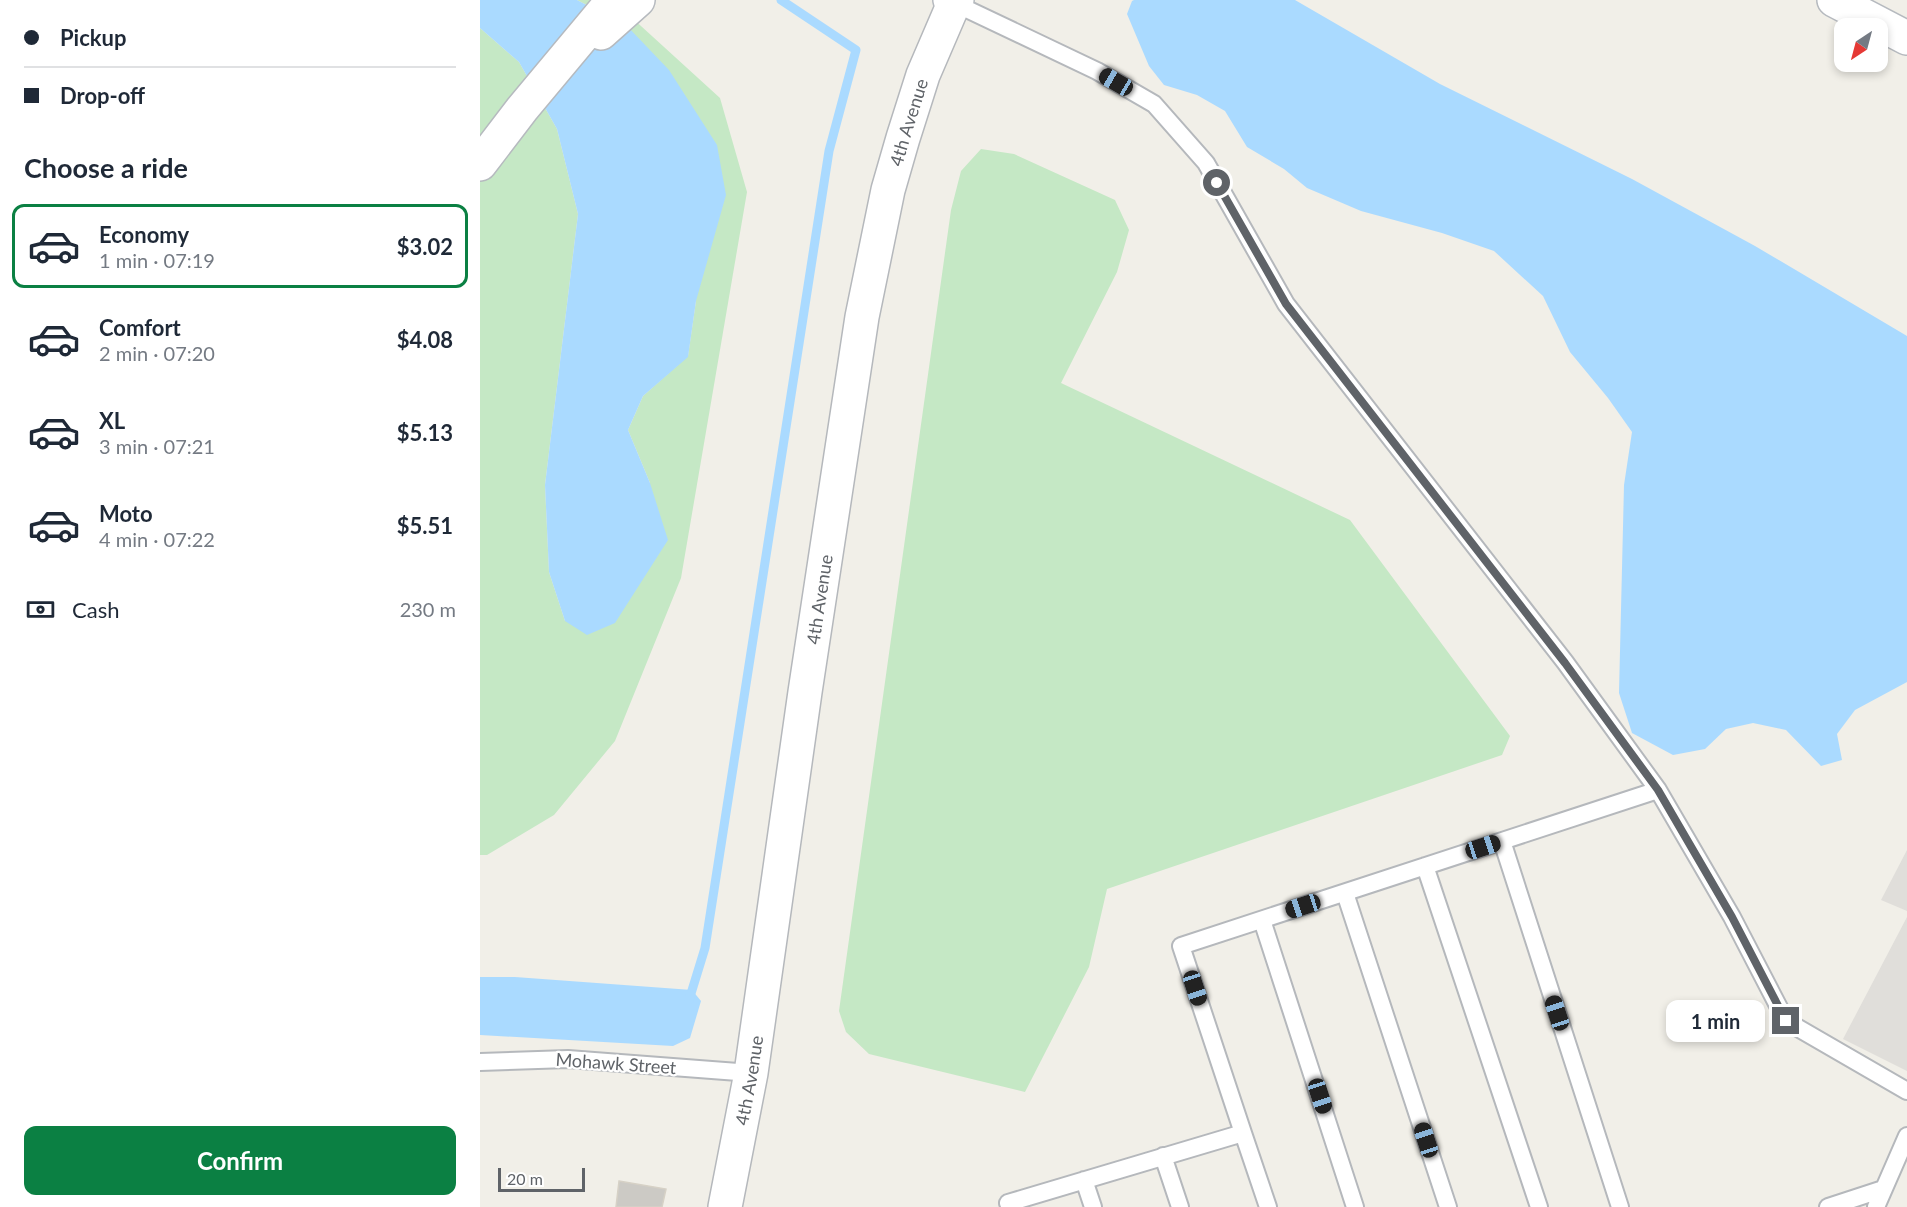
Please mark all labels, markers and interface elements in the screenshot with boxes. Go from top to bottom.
north arrow [1834,18,1888,72]
map controls [1834,18,1888,72]
text: Pickup [60,24,126,51]
car [1096,65,1136,99]
street label: 4th Avenue [884,76,932,169]
text: Drop-off [60,82,145,109]
text: Choose a ride [24,151,188,184]
route start [1203,169,1230,196]
icon: car [27,219,81,273]
text: Economy [99,221,189,248]
text: $3.02 [397,233,453,260]
text: 1 min · 07:19 [99,248,215,272]
icon: car [27,312,81,366]
text: Comfort [99,314,181,341]
text: $4.08 [397,326,453,353]
text: 2 min · 07:20 [99,341,215,365]
icon: car [27,405,81,459]
text: XL [99,407,125,434]
text: $5.13 [397,419,453,446]
text: 3 min · 07:21 [99,434,215,458]
icon: car [27,498,81,552]
text: Moto [99,500,153,527]
text: $5.51 [397,512,453,539]
text: 4 min · 07:22 [99,527,215,551]
street label: 4th Avenue [801,553,837,646]
icon: cash [24,593,57,626]
text: Cash [72,596,119,623]
text: 230 m [400,597,456,621]
car [1463,833,1503,861]
car [1283,892,1323,920]
car [1181,968,1209,1008]
car [1543,993,1571,1033]
callout: 1 min [1666,1000,1765,1042]
route end [1772,1007,1799,1034]
text: 1 min [1691,1009,1740,1033]
street label: 4th Avenue [730,1034,767,1127]
street label: Mohawk Street [555,1048,678,1078]
car [1306,1076,1334,1116]
car [1412,1120,1440,1160]
button: Confirm [24,1126,456,1195]
scale bar [498,1165,585,1192]
text: 20 m [507,1169,543,1188]

